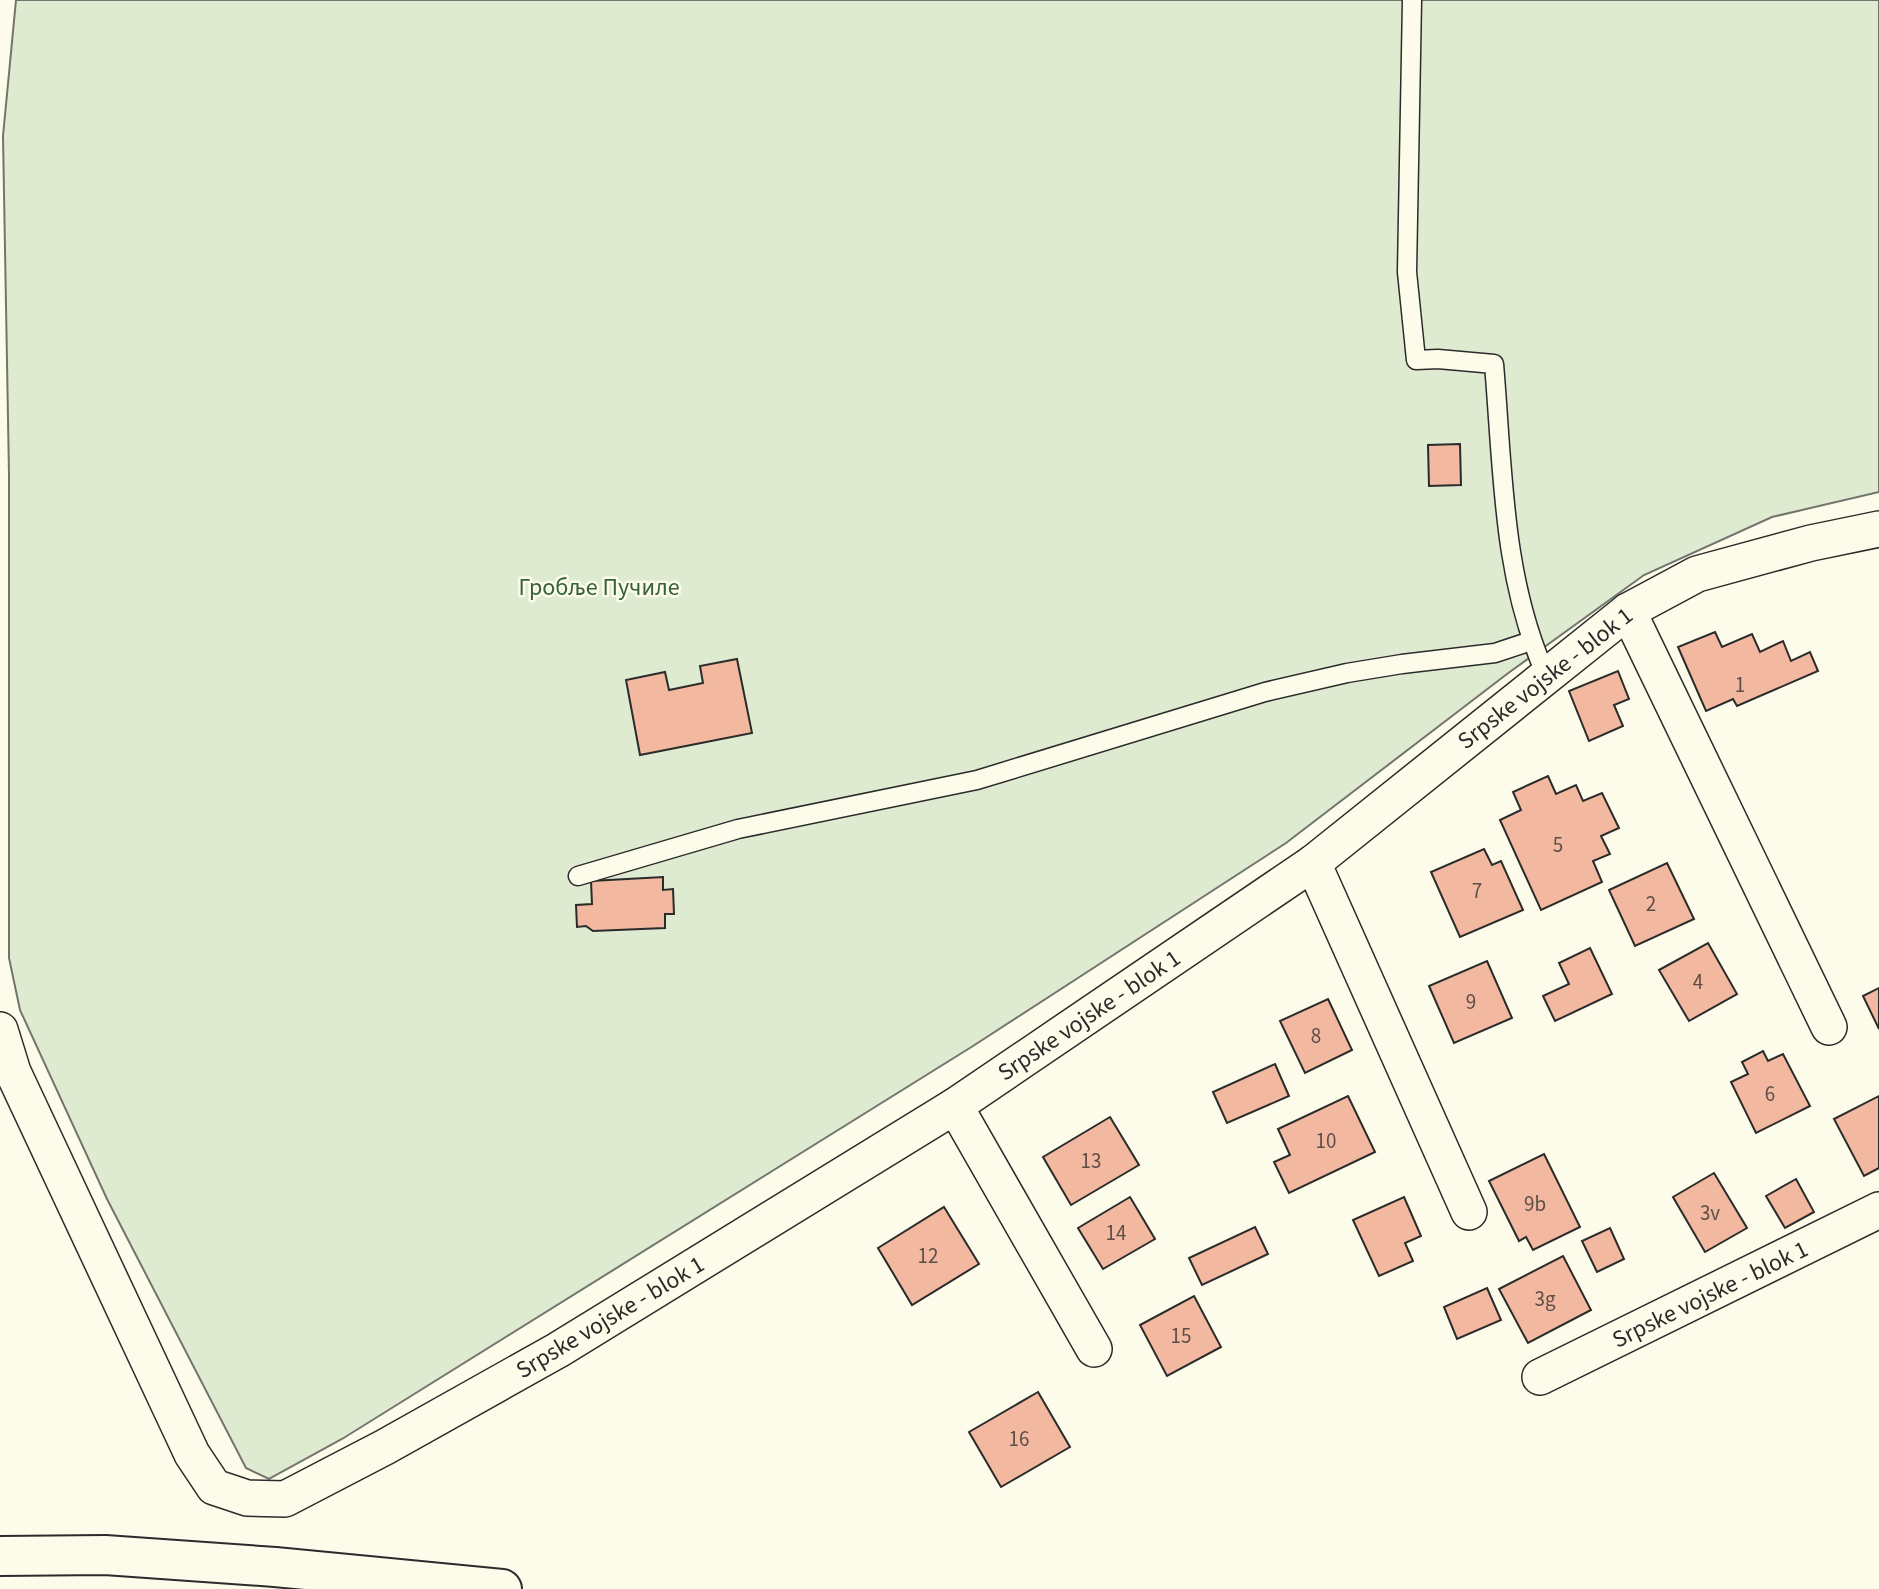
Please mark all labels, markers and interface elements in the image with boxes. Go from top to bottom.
park label: Гробље Пучиле [518,570,680,605]
street label: Srpske vojske - blok 1 [1450,599,1640,758]
house number: 1 [1735,670,1745,700]
house number: 5 [1553,830,1563,860]
house number: 7 [1472,876,1482,906]
house number: 2 [1646,889,1656,919]
street label: Srpske vojske - blok 1 [991,941,1188,1090]
house number: 4 [1693,967,1703,997]
house number: 9 [1466,987,1476,1017]
house number: 8 [1311,1021,1321,1051]
house number: 6 [1765,1079,1775,1109]
house number: 10 [1316,1126,1336,1156]
house number: 13 [1081,1146,1101,1176]
house number: 9b [1524,1189,1546,1219]
house number: 3v [1700,1198,1720,1228]
house number: 14 [1106,1218,1126,1248]
street label: Srpske vojske - blok 1 [1606,1232,1814,1357]
house number: 12 [918,1241,938,1271]
street label: Srpske vojske - blok 1 [509,1247,711,1388]
house number: 3g [1534,1284,1556,1314]
house number: 15 [1171,1321,1191,1351]
house number: 16 [1009,1424,1029,1454]

